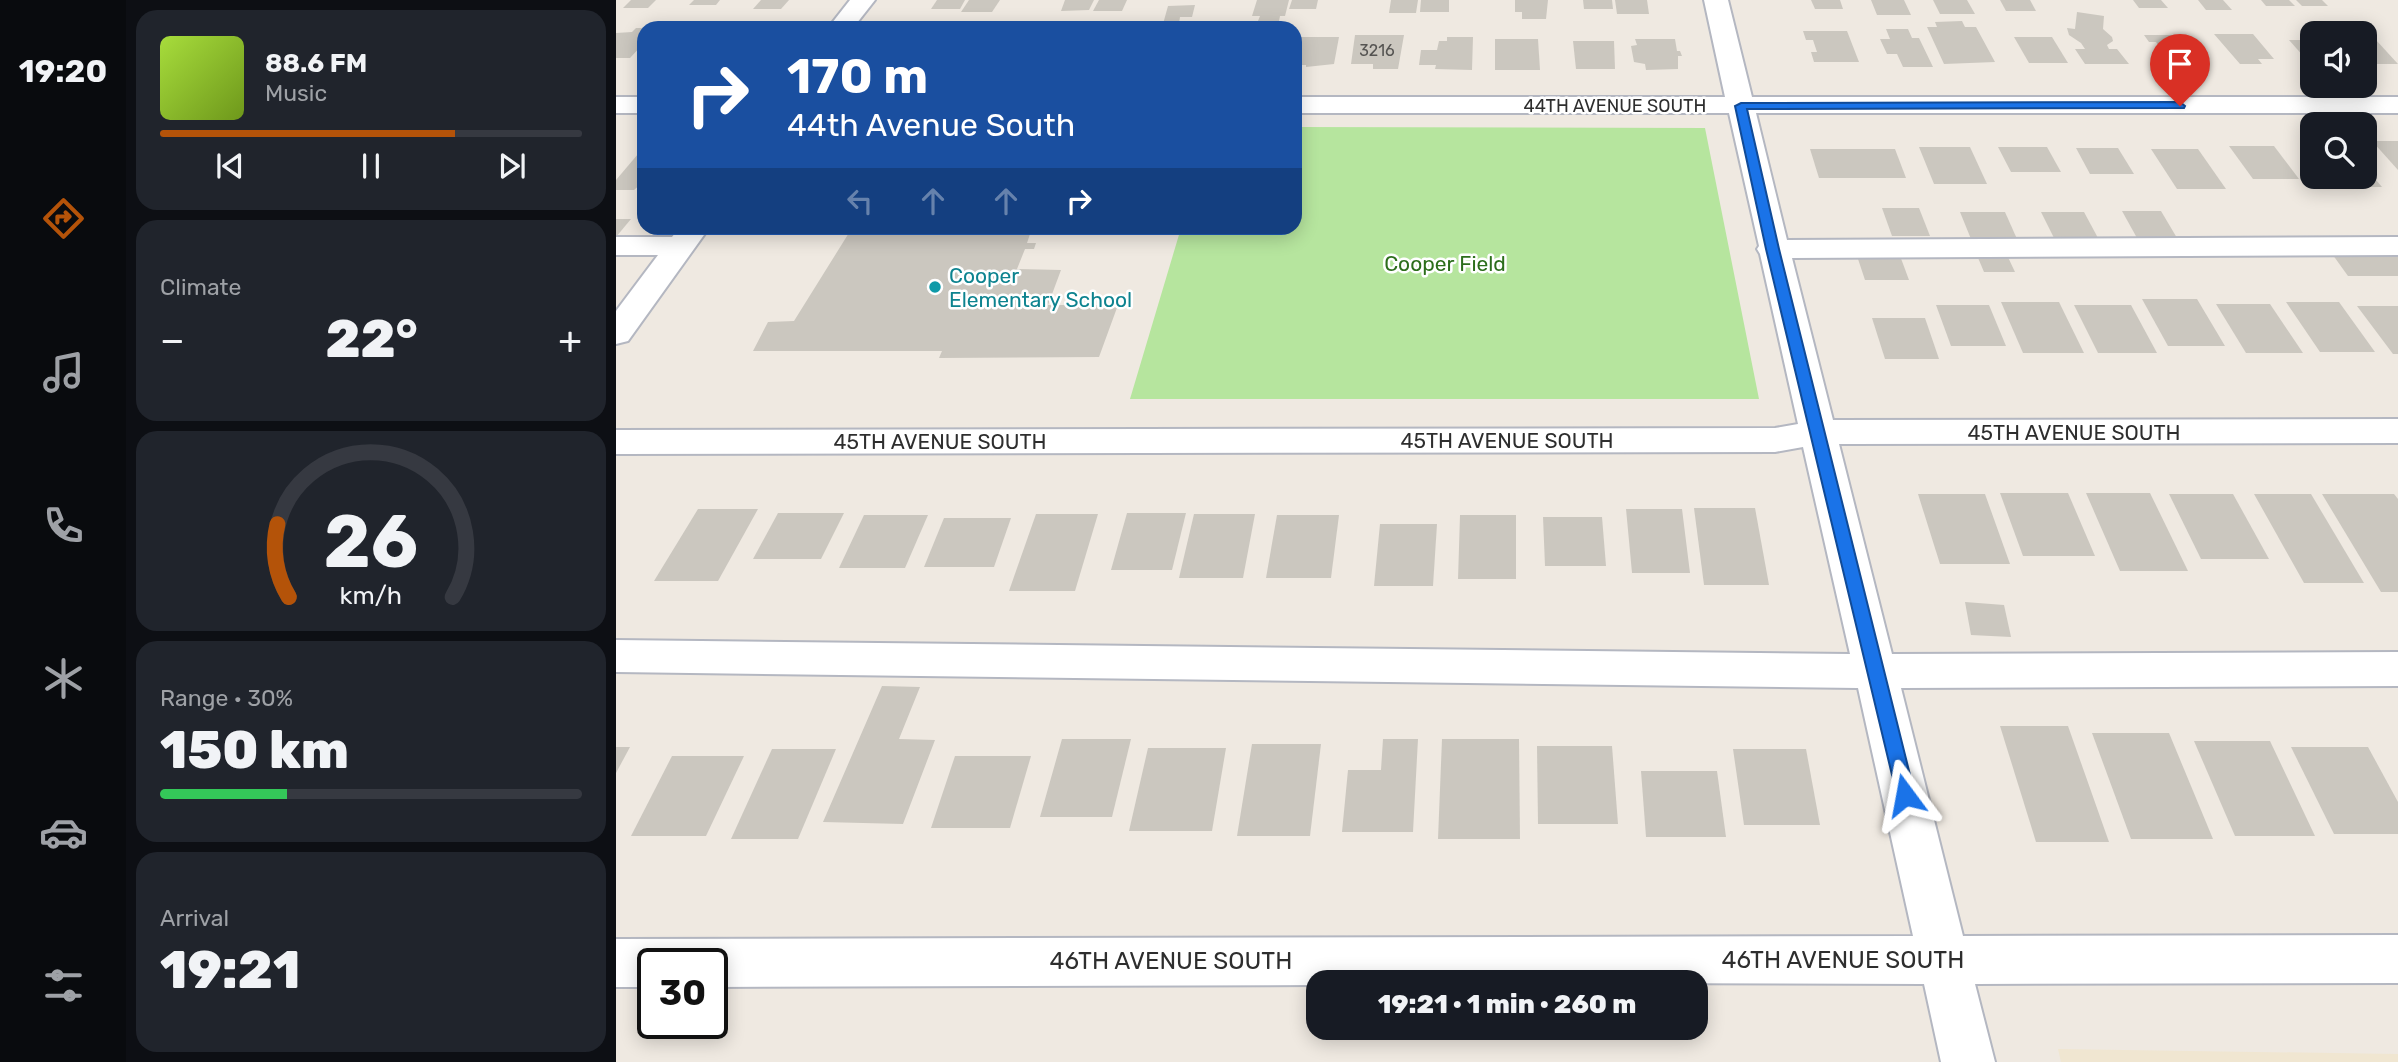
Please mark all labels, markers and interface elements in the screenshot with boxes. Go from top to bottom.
map controls [2300,21,2377,189]
button: sound [2300,21,2377,98]
pin [2150,34,2210,106]
house number: 3216 [1359,41,1395,60]
icon: arrive [2161,45,2199,83]
text: 170 m [787,47,928,105]
text: 88.6 FM [265,48,367,79]
icon: right [672,49,763,140]
text: 19:20 [19,52,107,90]
text: Music [265,79,327,107]
street label: 44TH AVENUE SOUTH [1524,95,1706,117]
text: 44th Avenue South [787,106,1075,144]
button: search [2300,112,2377,189]
icon: previous [211,147,249,185]
icon: pause [352,147,390,185]
icon: next [493,147,531,185]
icon: left [841,182,879,220]
icon: ahead [914,182,952,220]
icon: ahead [987,182,1025,220]
icon: right [1060,182,1098,220]
icon: directions [39,194,88,243]
park label: Cooper Field [1384,251,1506,276]
place label: Cooper Elementary School [949,263,1132,312]
text: Climate [160,273,241,301]
marker: Cooper Elementary School [927,279,943,295]
text: 22° [325,308,418,370]
text: − [160,317,185,363]
text: + [558,317,582,363]
icon: music [39,348,88,397]
street label: 45TH AVENUE SOUTH [1967,420,2181,445]
street label: 45TH AVENUE SOUTH [1400,428,1614,453]
street label: 45TH AVENUE SOUTH [833,429,1047,454]
text: 26 [324,499,418,585]
icon: phone [39,501,88,550]
text: km/h [340,581,402,610]
icon: climate [39,654,88,703]
text: Range · 30% [160,684,293,712]
text: 150 km [160,719,349,781]
position arrow [1868,758,1942,832]
icon: car [39,808,88,857]
text: Arrival [160,904,229,932]
text: 19:21 [160,939,300,1001]
street label: 46TH AVENUE SOUTH [1722,946,1964,974]
street label: 46TH AVENUE SOUTH [1050,947,1292,975]
speed limit sign: 30 [637,948,728,1039]
icon: filters [39,961,88,1010]
text: 19:21 · 1 min · 260 m [1378,989,1636,1020]

